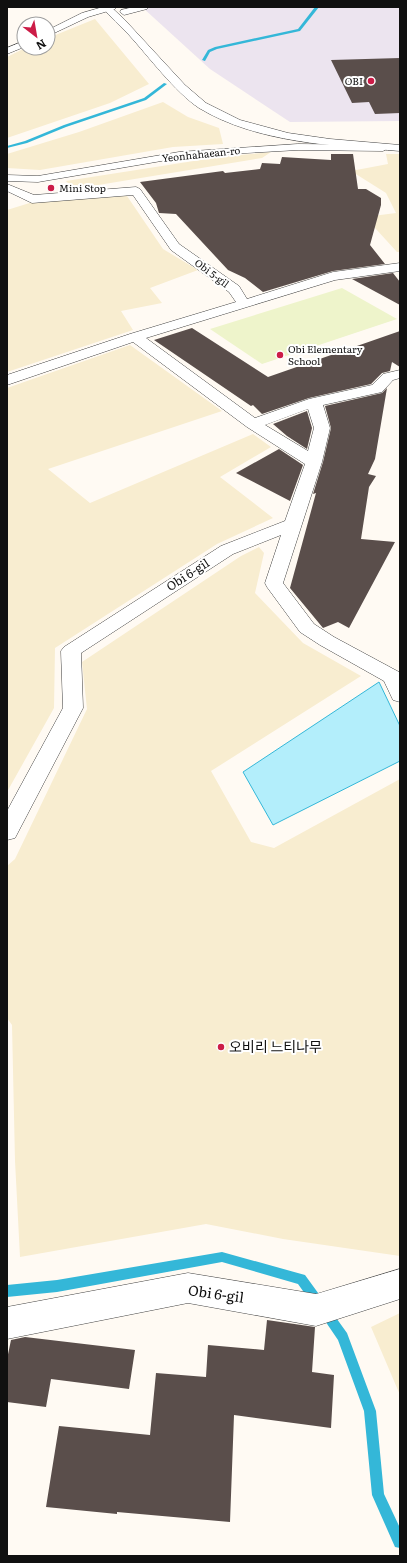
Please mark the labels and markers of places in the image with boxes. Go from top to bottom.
place label: OBI [345,73,363,88]
marker: OBI [366,76,376,86]
place label: Mini Stop [59,180,106,195]
marker: Mini Stop [46,183,56,193]
place label: Obi Elementary School [288,341,363,368]
marker: Obi Elementary School [275,350,285,360]
place label: 오비리 느티나무 [229,1036,322,1056]
marker: 오비리 느티나무 [216,1042,226,1052]

